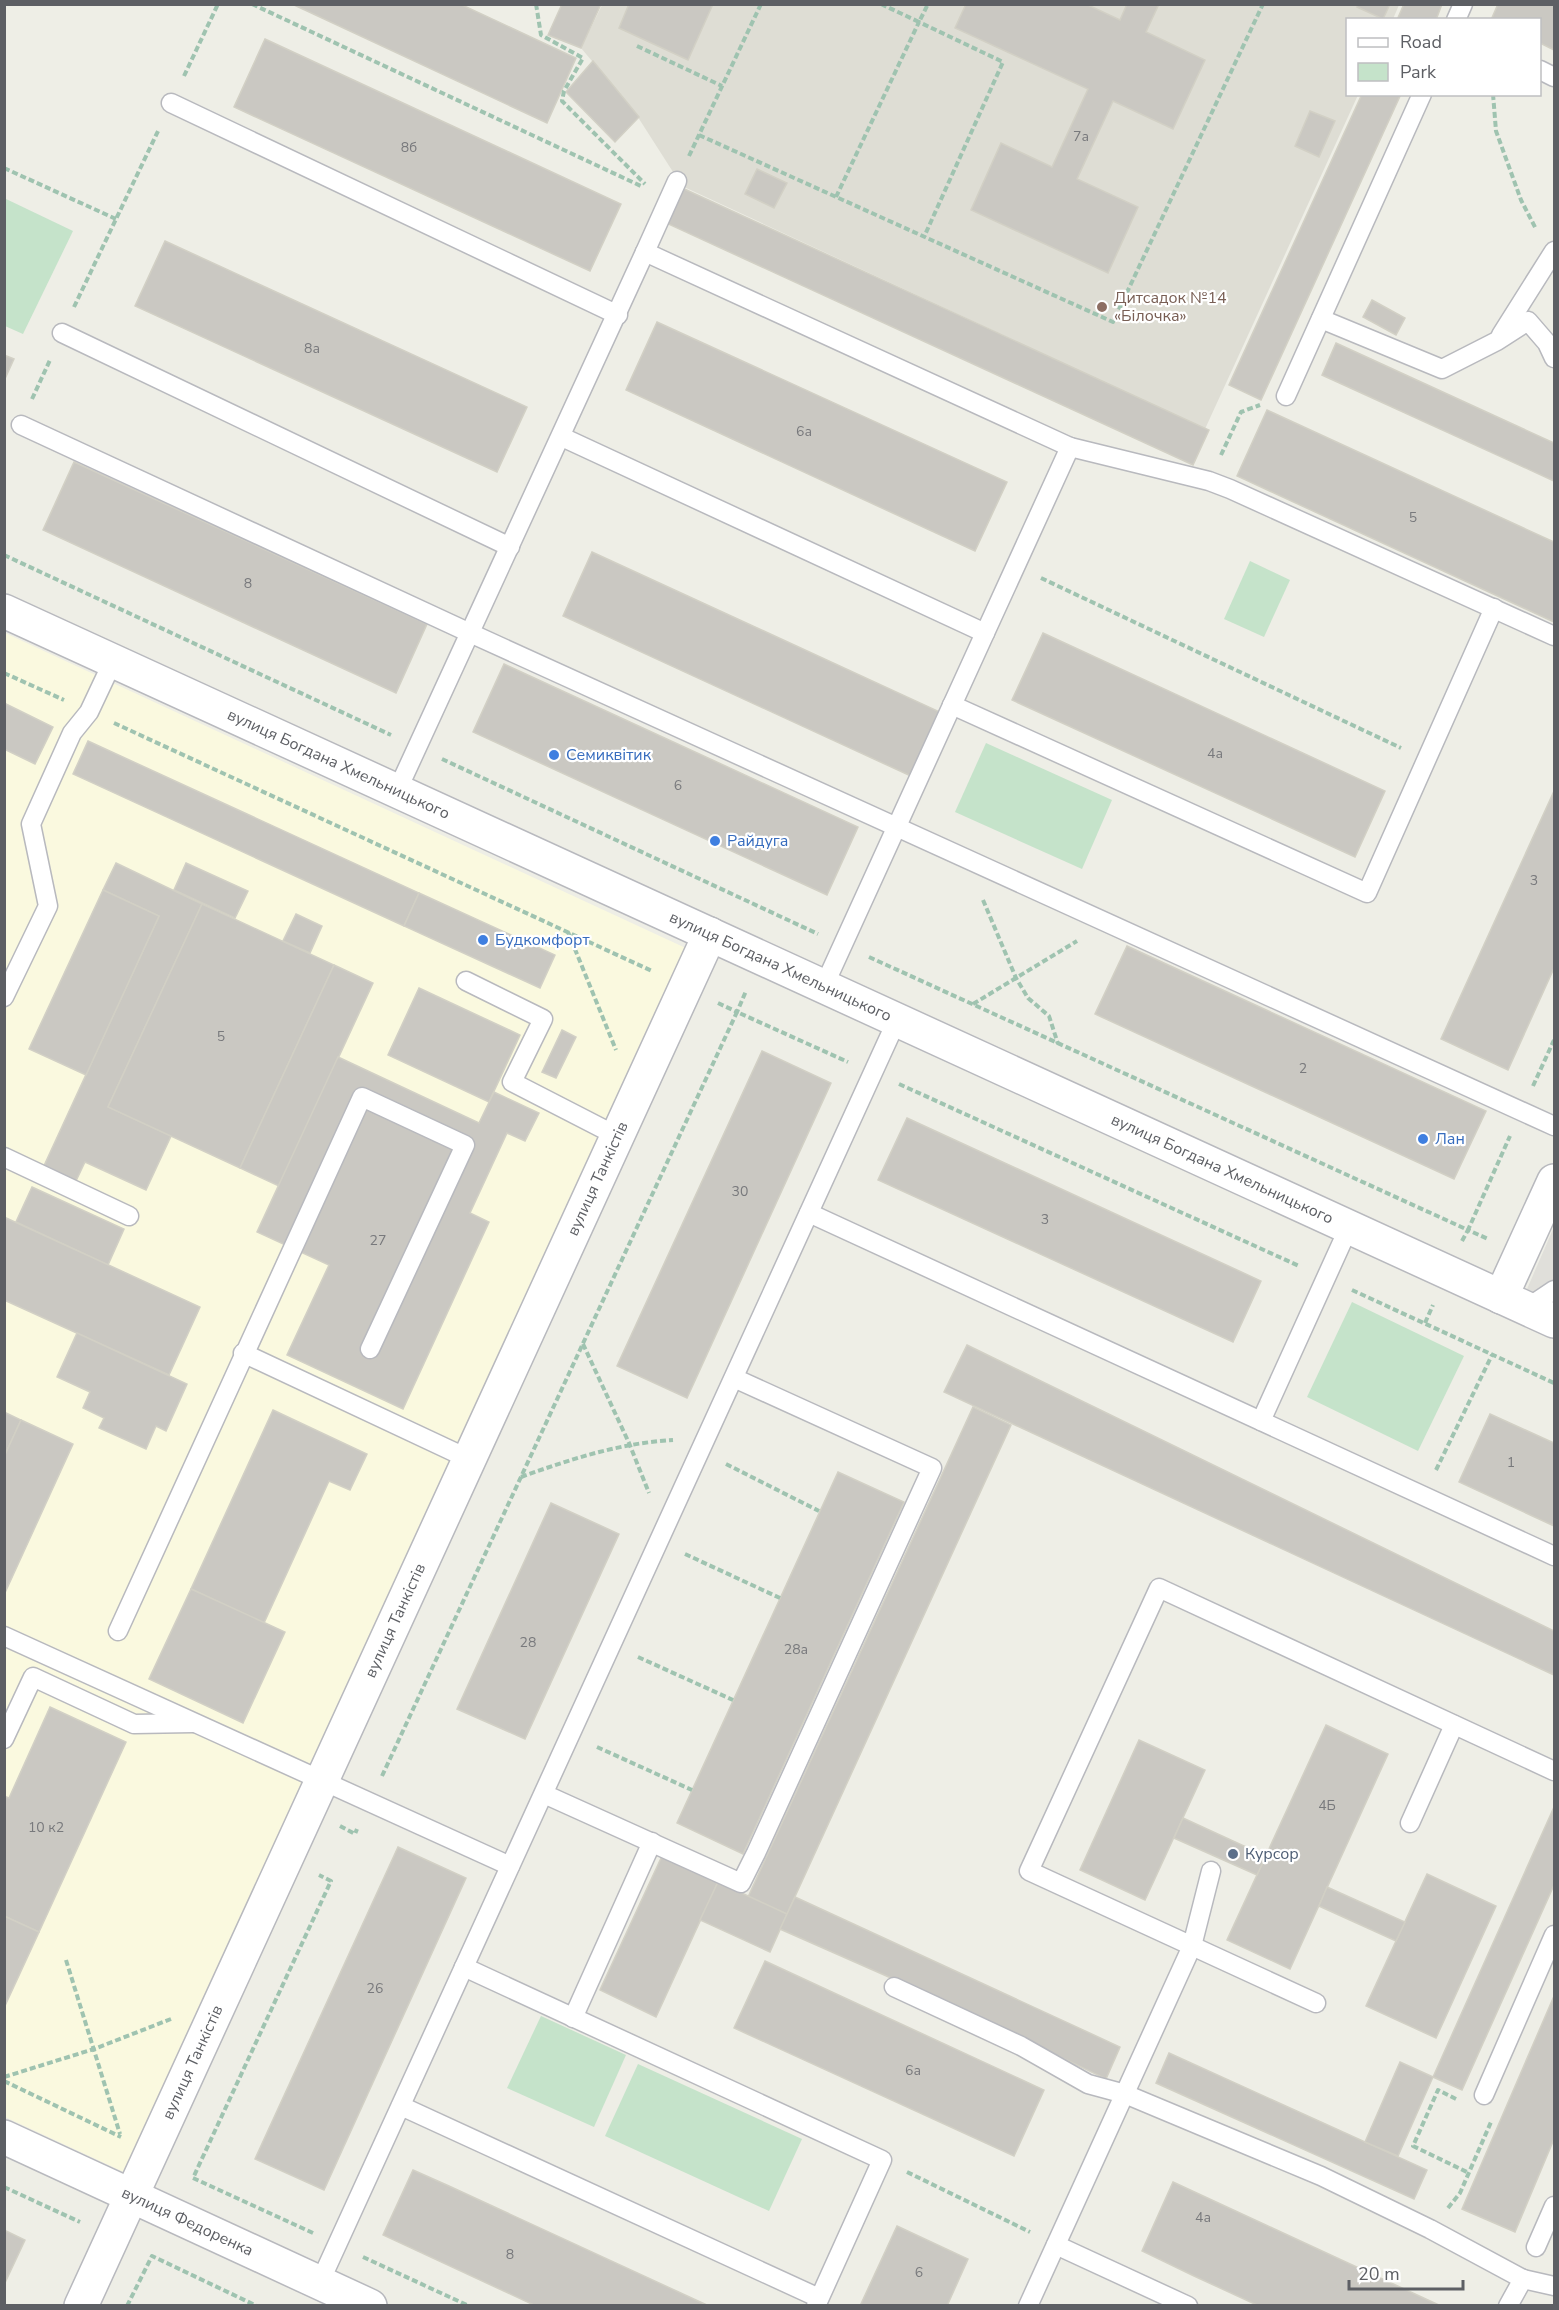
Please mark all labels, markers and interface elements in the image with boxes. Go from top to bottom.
legend [1346,18,1541,96]
text: Road [1400,30,1442,54]
text: Park [1400,60,1437,84]
house number: 7а [1073,127,1089,146]
house number: 8б [401,138,417,157]
place label: Дитсадок №14 «Білочка» [1114,287,1227,327]
marker: Дитсадок №14 «Білочка» [1095,300,1109,314]
house number: 8а [304,339,320,358]
house number: 6а [796,422,812,441]
house number: 5 [1409,508,1417,527]
house number: 8 [244,574,252,593]
street label: вулиця Богдана Хмельницького [224,704,453,825]
place label: Семиквітик [566,744,652,766]
house number: 4а [1207,744,1223,763]
marker: Семиквітик [547,748,561,762]
house number: 6 [674,776,682,795]
place label: Райдуга [727,830,788,852]
marker: Райдуга [708,834,722,848]
house number: 3 [1530,871,1538,890]
street label: вулиця Богдана Хмельницького [666,906,895,1027]
place label: Будкомфорт [495,929,590,951]
marker: Будкомфорт [476,933,490,947]
house number: 5 [217,1027,225,1046]
house number: 2 [1299,1059,1307,1078]
street label: вулиця Богдана Хмельницького [1108,1109,1337,1229]
street label: вулиця Танкістів [562,1118,634,1240]
place label: Лан [1435,1128,1465,1150]
marker: Лан [1416,1132,1430,1146]
house number: 30 [732,1182,748,1201]
house number: 3 [1041,1210,1049,1229]
house number: 27 [370,1231,386,1250]
house number: 1 [1507,1453,1515,1472]
street label: вулиця Танкістів [359,1560,431,1681]
house number: 28 [520,1633,536,1652]
house number: 28а [784,1640,808,1659]
house number: 4Б [1318,1796,1336,1815]
house number: 10 к2 [28,1818,64,1837]
place label: Курсор [1245,1843,1299,1865]
marker: Курсор [1226,1847,1240,1861]
house number: 26 [367,1979,383,1998]
street label: вулиця Танкістів [157,2001,229,2123]
house number: 6а [905,2061,921,2080]
street label: вулиця Федоренка [118,2182,257,2262]
house number: 4а [1195,2208,1211,2227]
house number: 8 [506,2245,514,2264]
scale bar [1349,2253,1463,2291]
text: 20 m [1358,2262,1400,2286]
house number: 6 [915,2263,923,2282]

